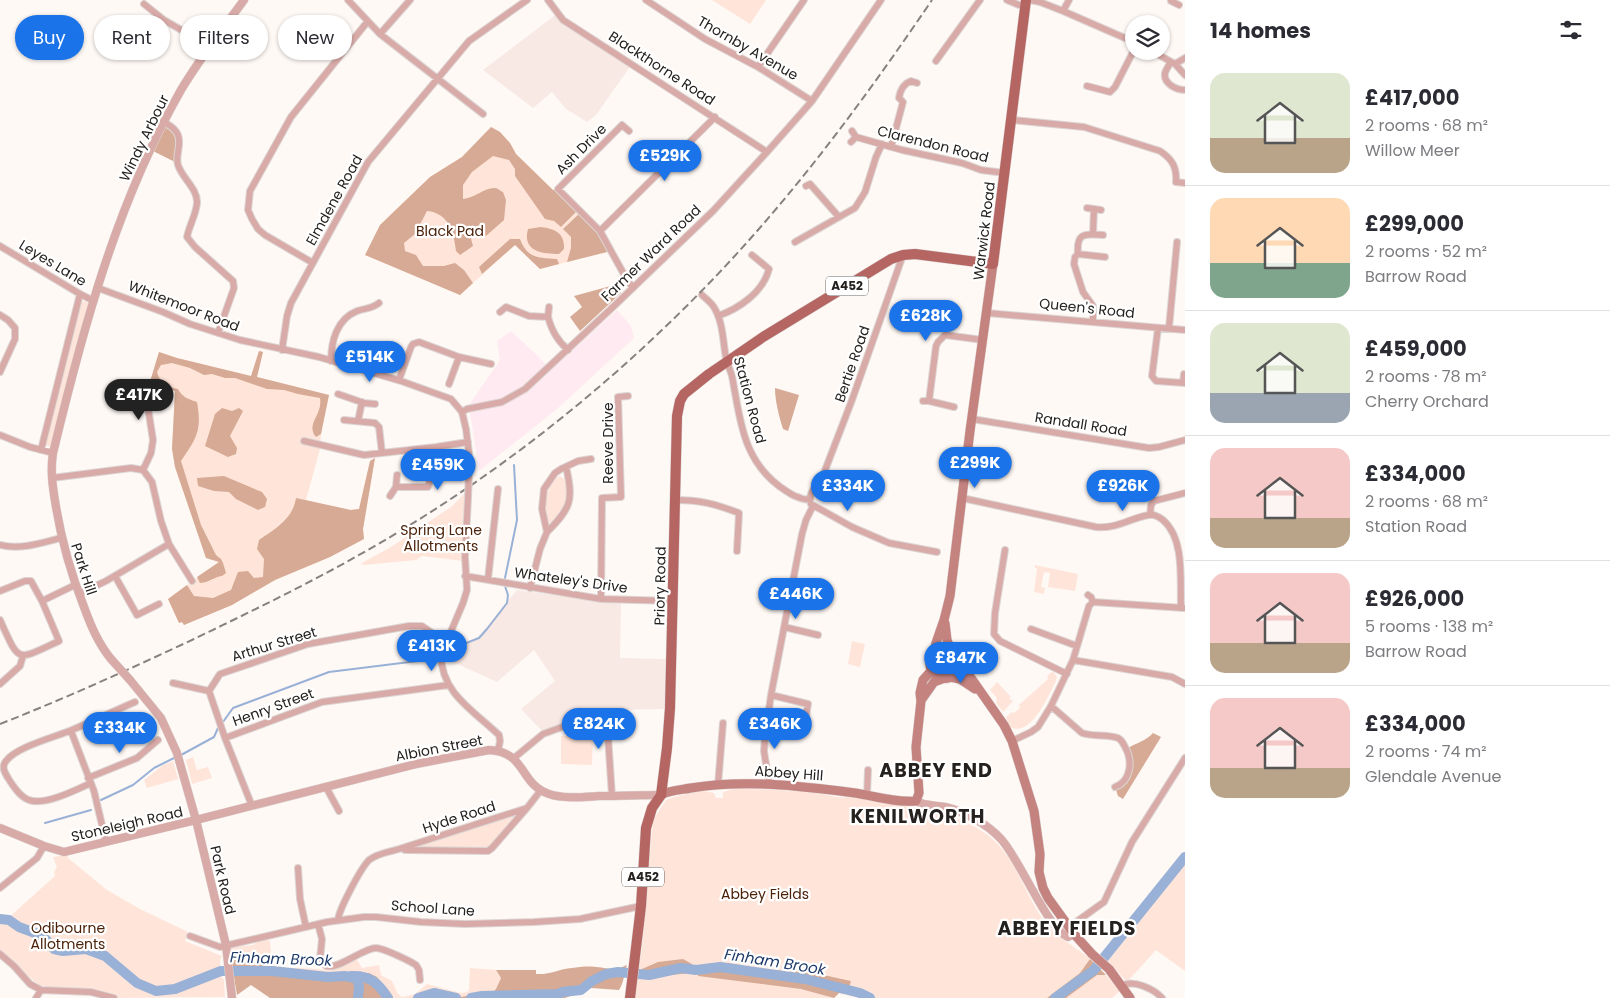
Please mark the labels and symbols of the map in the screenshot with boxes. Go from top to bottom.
street label: Thornby Avenue [694,11,802,85]
street label: Blackthorne Road [605,26,719,110]
street label: Windy Arbour [114,91,174,185]
street label: Ash Drive [551,119,611,179]
street label: Clarendon Road [875,120,991,168]
pin: £529K [630,140,700,182]
street label: Elmdene Road [301,151,367,249]
street label: Warwick Road [968,181,1000,281]
street label: Farmer Ward Road [597,200,705,306]
park label: Black Pad [416,221,484,241]
street label: Leyes Lane [15,235,91,291]
street label: Whitemoor Road [126,276,242,336]
road number: A452 [826,276,868,296]
street label: Queen's Road [1038,293,1136,323]
pin: £628K [891,300,961,342]
street label: Bertie Road [830,323,874,405]
pin: £514K [335,340,405,383]
street label: Station Road [729,354,771,446]
pin: £417K [104,378,174,421]
street label: Reeve Drive [598,402,618,484]
street label: Randall Road [1034,407,1128,441]
pin: £299K [940,446,1010,489]
pin: £459K [403,448,473,491]
pin: £334K [813,470,883,512]
pin: £926K [1088,470,1158,512]
park label: Spring Lane Allotments [400,520,482,556]
street label: Park Hill [66,540,102,598]
street label: Priory Road [649,546,671,626]
street label: Whateley's Drive [513,562,629,598]
pin: £446K [761,578,831,620]
street label: Arthur Street [229,622,319,666]
pin: £413K [397,630,467,672]
pin: £847K [926,642,996,684]
street label: Henry Street [230,683,316,731]
pin: £824K [564,708,634,750]
pin: £346K [740,708,810,750]
pin: £334K [85,712,155,754]
street label: Albion Street [394,730,484,766]
district label: ABBEY END [879,757,993,784]
street label: Abbey Hill [754,761,824,785]
street label: Hyde Road [420,796,498,838]
street label: Stoneleigh Road [69,801,185,847]
district label: KENILWORTH [851,803,985,830]
street label: Park Road [205,844,241,916]
road number: A452 [622,868,664,886]
park label: Abbey Fields [721,884,809,904]
street label: School Lane [390,895,476,921]
district label: ABBEY FIELDS [998,915,1136,942]
park label: Odibourne Allotments [31,918,105,954]
water label: Finham Brook [723,943,828,980]
water label: Finham Brook [230,946,334,971]

